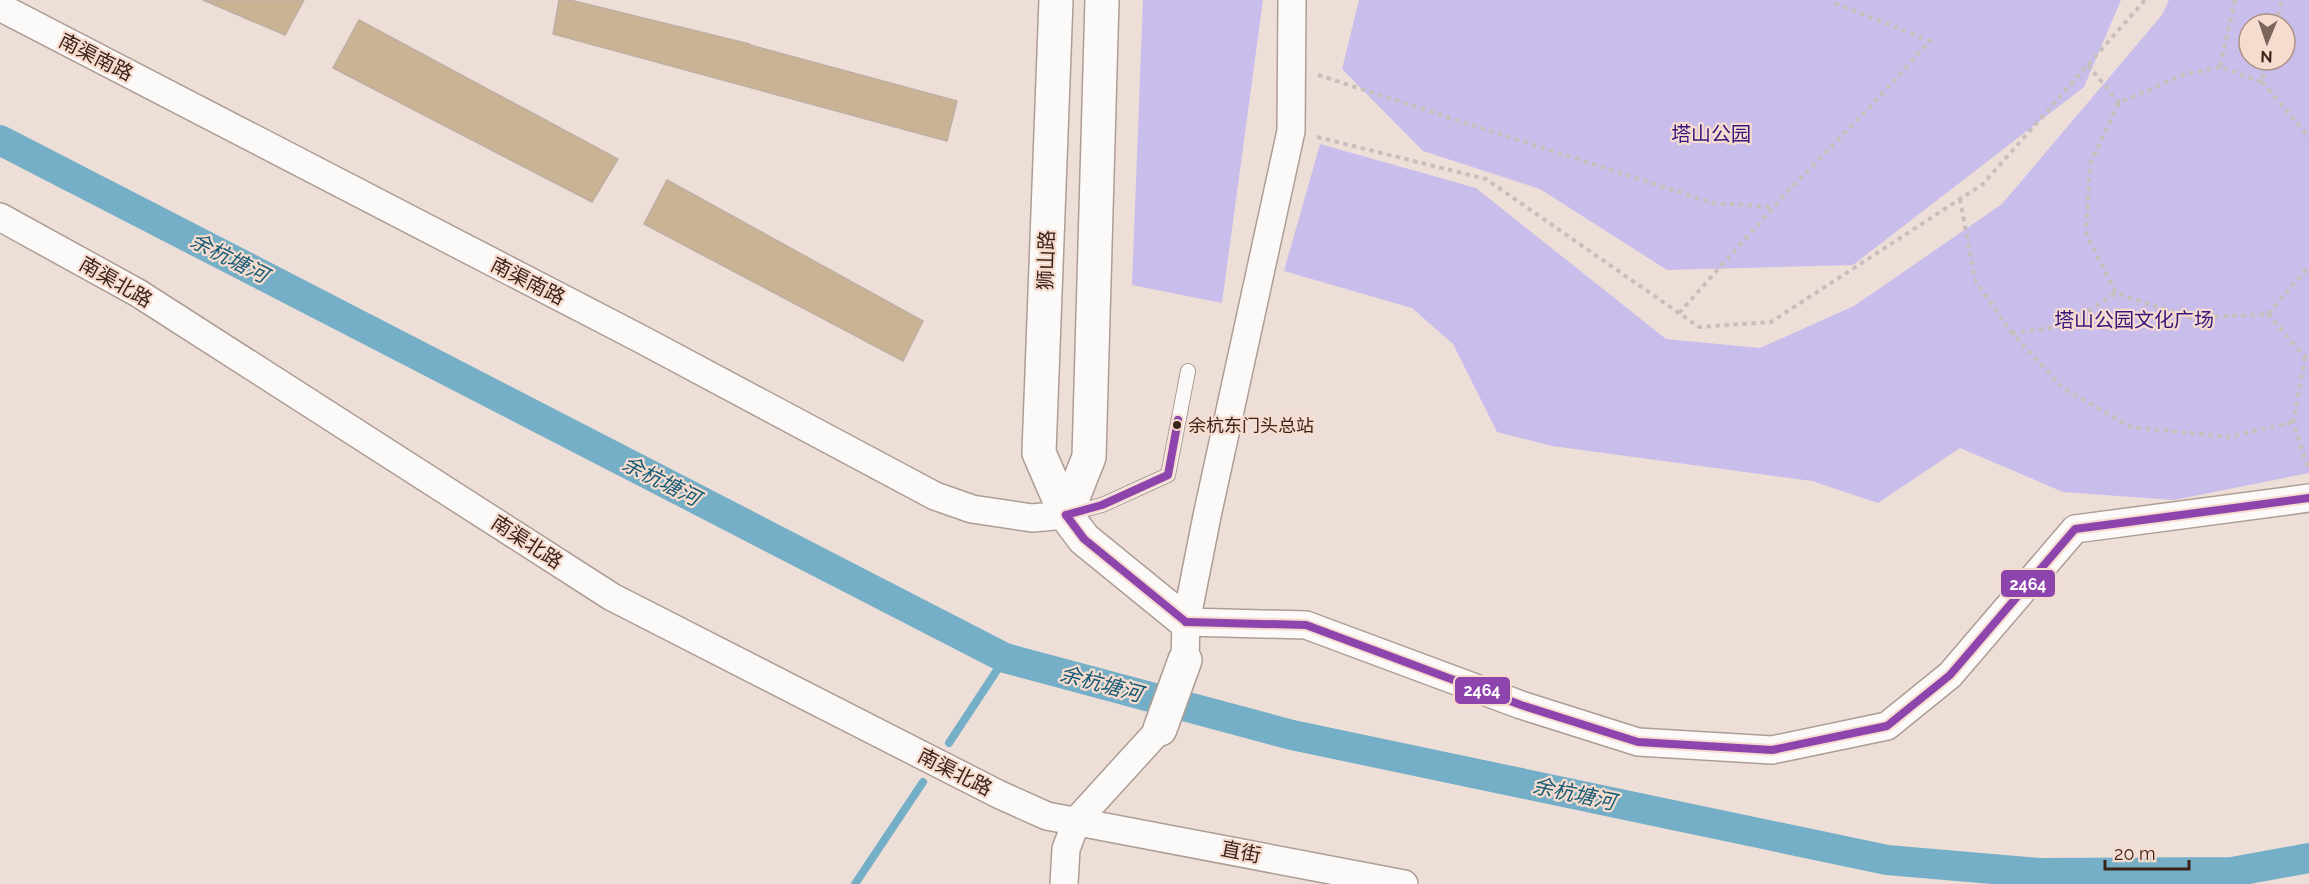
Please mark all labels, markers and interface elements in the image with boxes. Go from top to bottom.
north arrow [2237,12,2297,72]
street label: 南渠南路 [55,28,137,86]
text: N [2260,47,2273,66]
park label: 塔山公园 [1671,122,1751,146]
water label: 余杭塘河 [186,227,276,290]
street label: 狮山路 [1033,230,1059,290]
street label: 南渠北路 [75,252,157,312]
street label: 南渠南路 [487,252,569,310]
park label: 塔山公园文化广场 [2054,308,2214,332]
place label: 余杭东门头总站 [1188,415,1314,436]
marker: 余杭东门头总站 [1171,419,1183,431]
water label: 余杭塘河 [618,450,708,513]
street label: 南渠北路 [487,510,567,574]
line badge: 2464 [2000,569,2056,598]
text: 2464 [2009,575,2047,594]
water label: 余杭塘河 [1057,661,1149,707]
line badge: 2464 [1454,676,1511,705]
text: 2464 [1463,681,1501,700]
street label: 南渠北路 [914,743,996,801]
water label: 余杭塘河 [1530,773,1622,815]
scale bar [2105,833,2189,871]
street label: 直街 [1219,836,1263,868]
text: 20 m [2114,843,2156,864]

